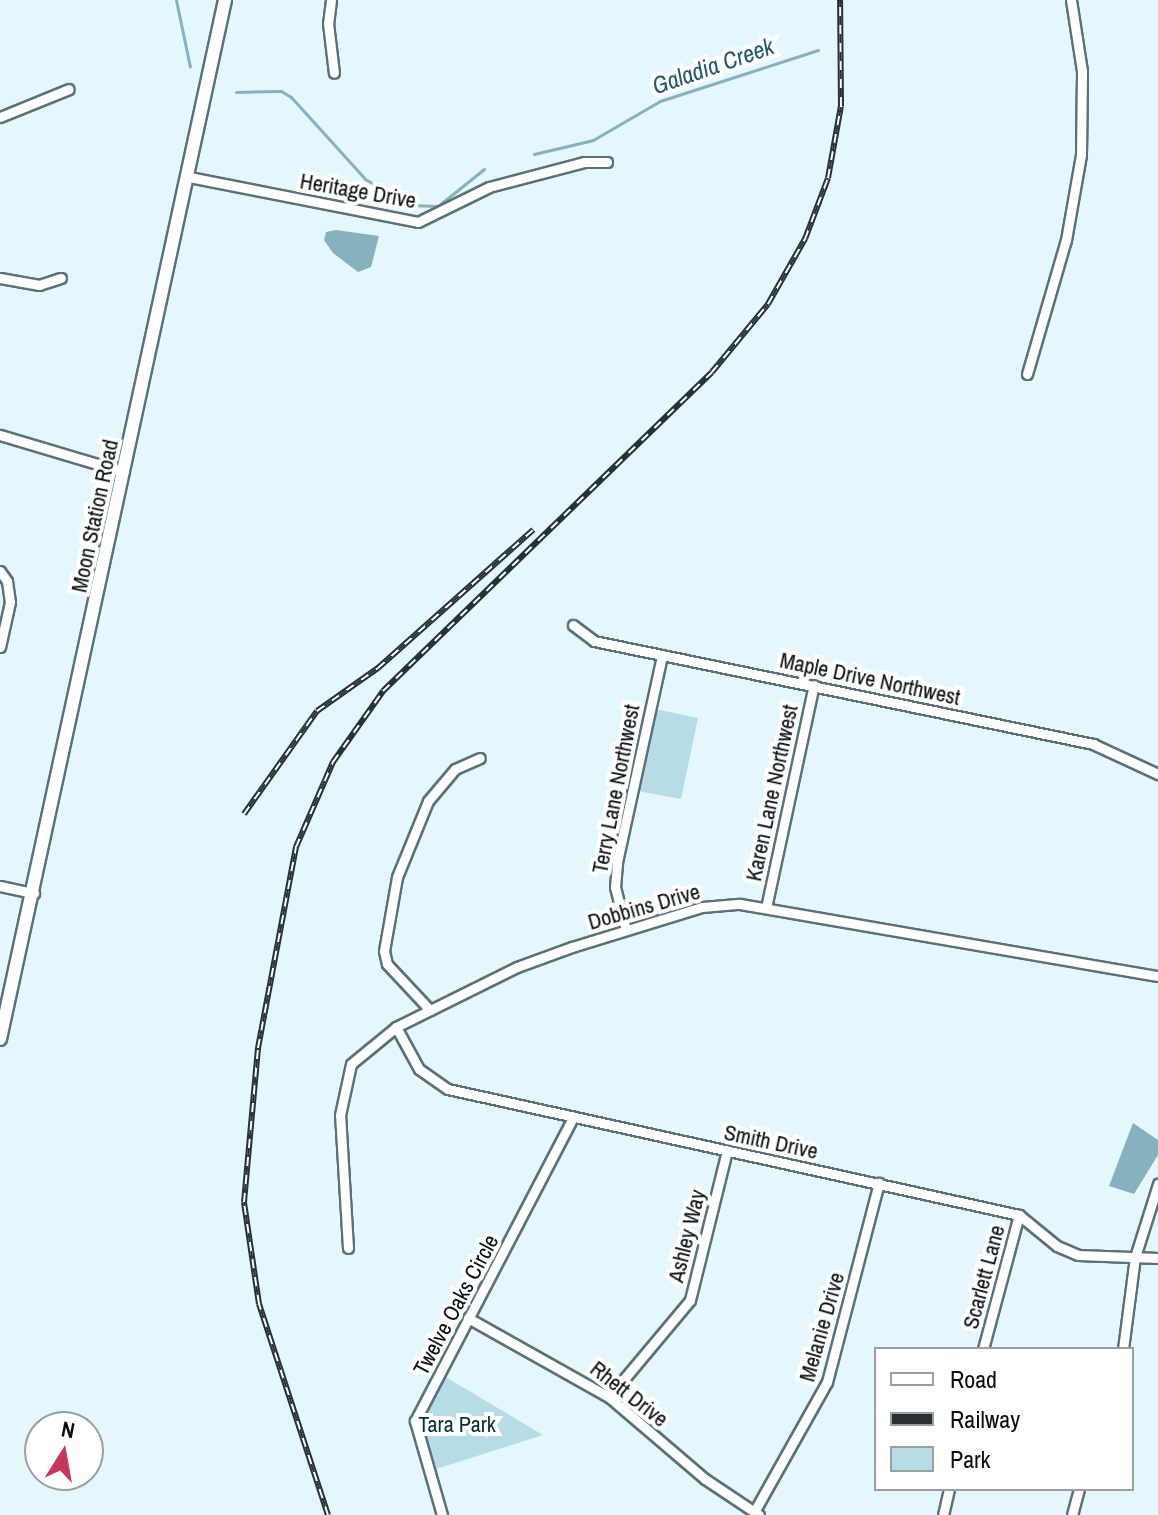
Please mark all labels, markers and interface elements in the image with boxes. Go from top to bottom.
water label: Galadia Creek [648,32,778,100]
street label: Heritage Drive [298,168,418,214]
street label: Moon Station Road [66,437,124,595]
street label: Maple Drive Northwest [778,647,962,711]
street label: Terry Lane Northwest [587,702,645,876]
street label: Karen Lane Northwest [740,702,804,884]
street label: Dobbins Drive [585,878,703,936]
street label: Smith Drive [722,1119,820,1165]
street label: Ashley Way [663,1187,711,1285]
street label: Scarlett Lane [957,1222,1011,1332]
street label: Twelve Oaks Circle [408,1230,504,1380]
street label: Melanie Drive [794,1269,850,1385]
legend [874,1347,1134,1491]
street label: Rhett Drive [585,1356,673,1432]
text: Road [950,1363,997,1395]
text: Railway [950,1403,1020,1435]
north arrow [24,1411,104,1491]
park label: Tara Park [418,1412,496,1438]
text: N [59,1413,77,1445]
text: Park [950,1443,990,1475]

